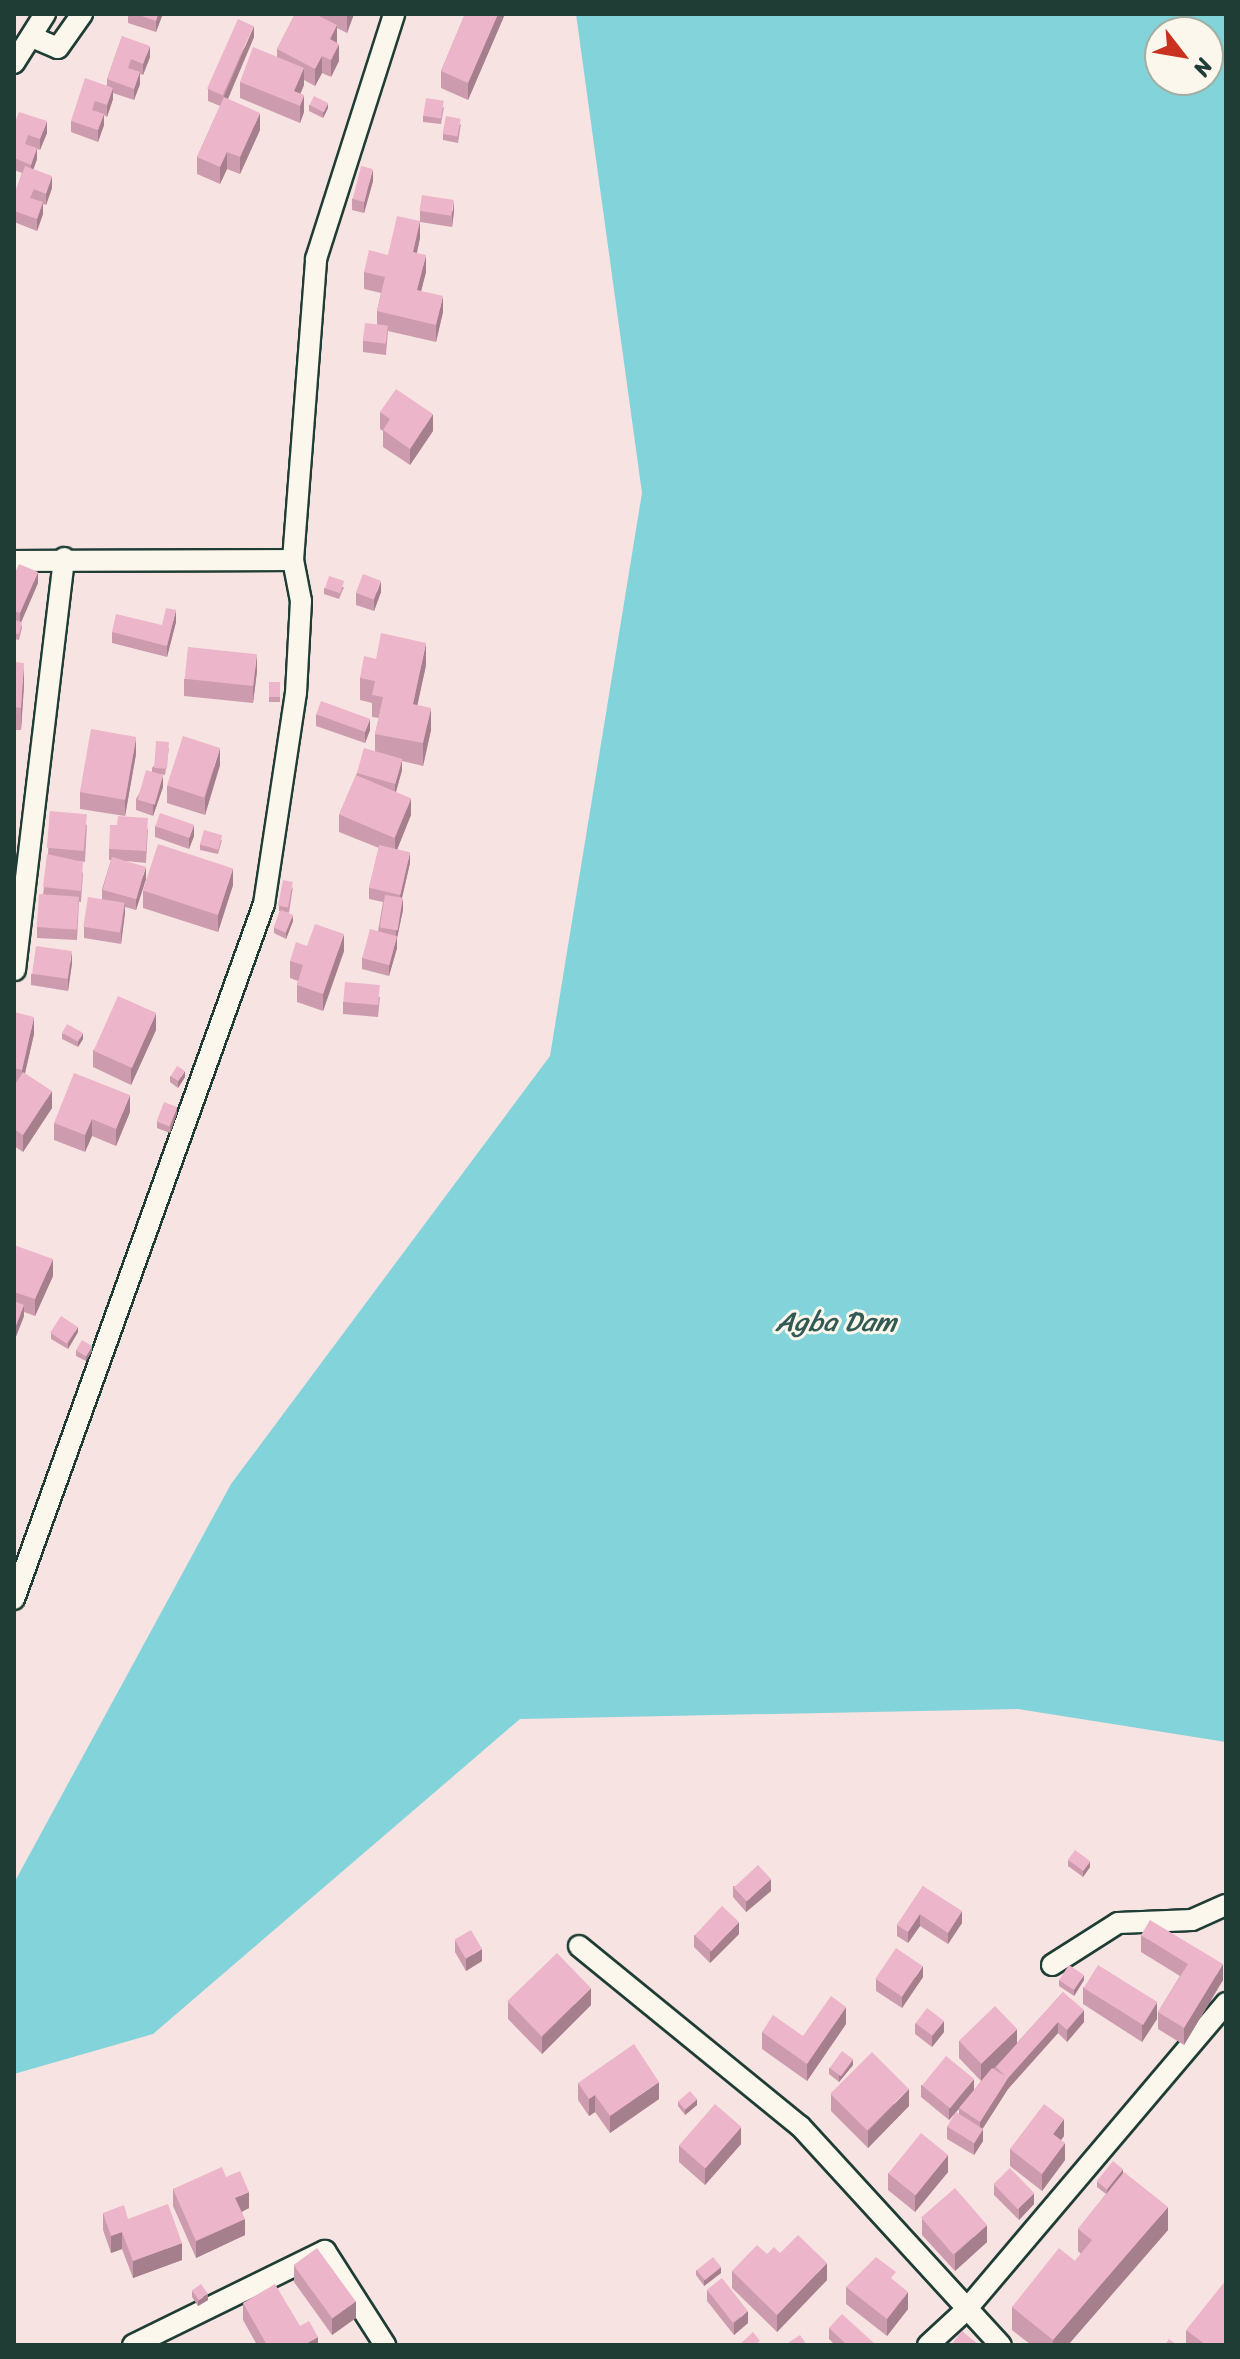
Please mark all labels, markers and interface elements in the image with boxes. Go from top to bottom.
north arrow [1144,16,1224,96]
text: N [1183,51,1224,84]
water label: Agba Dam [775,1305,897,1339]

